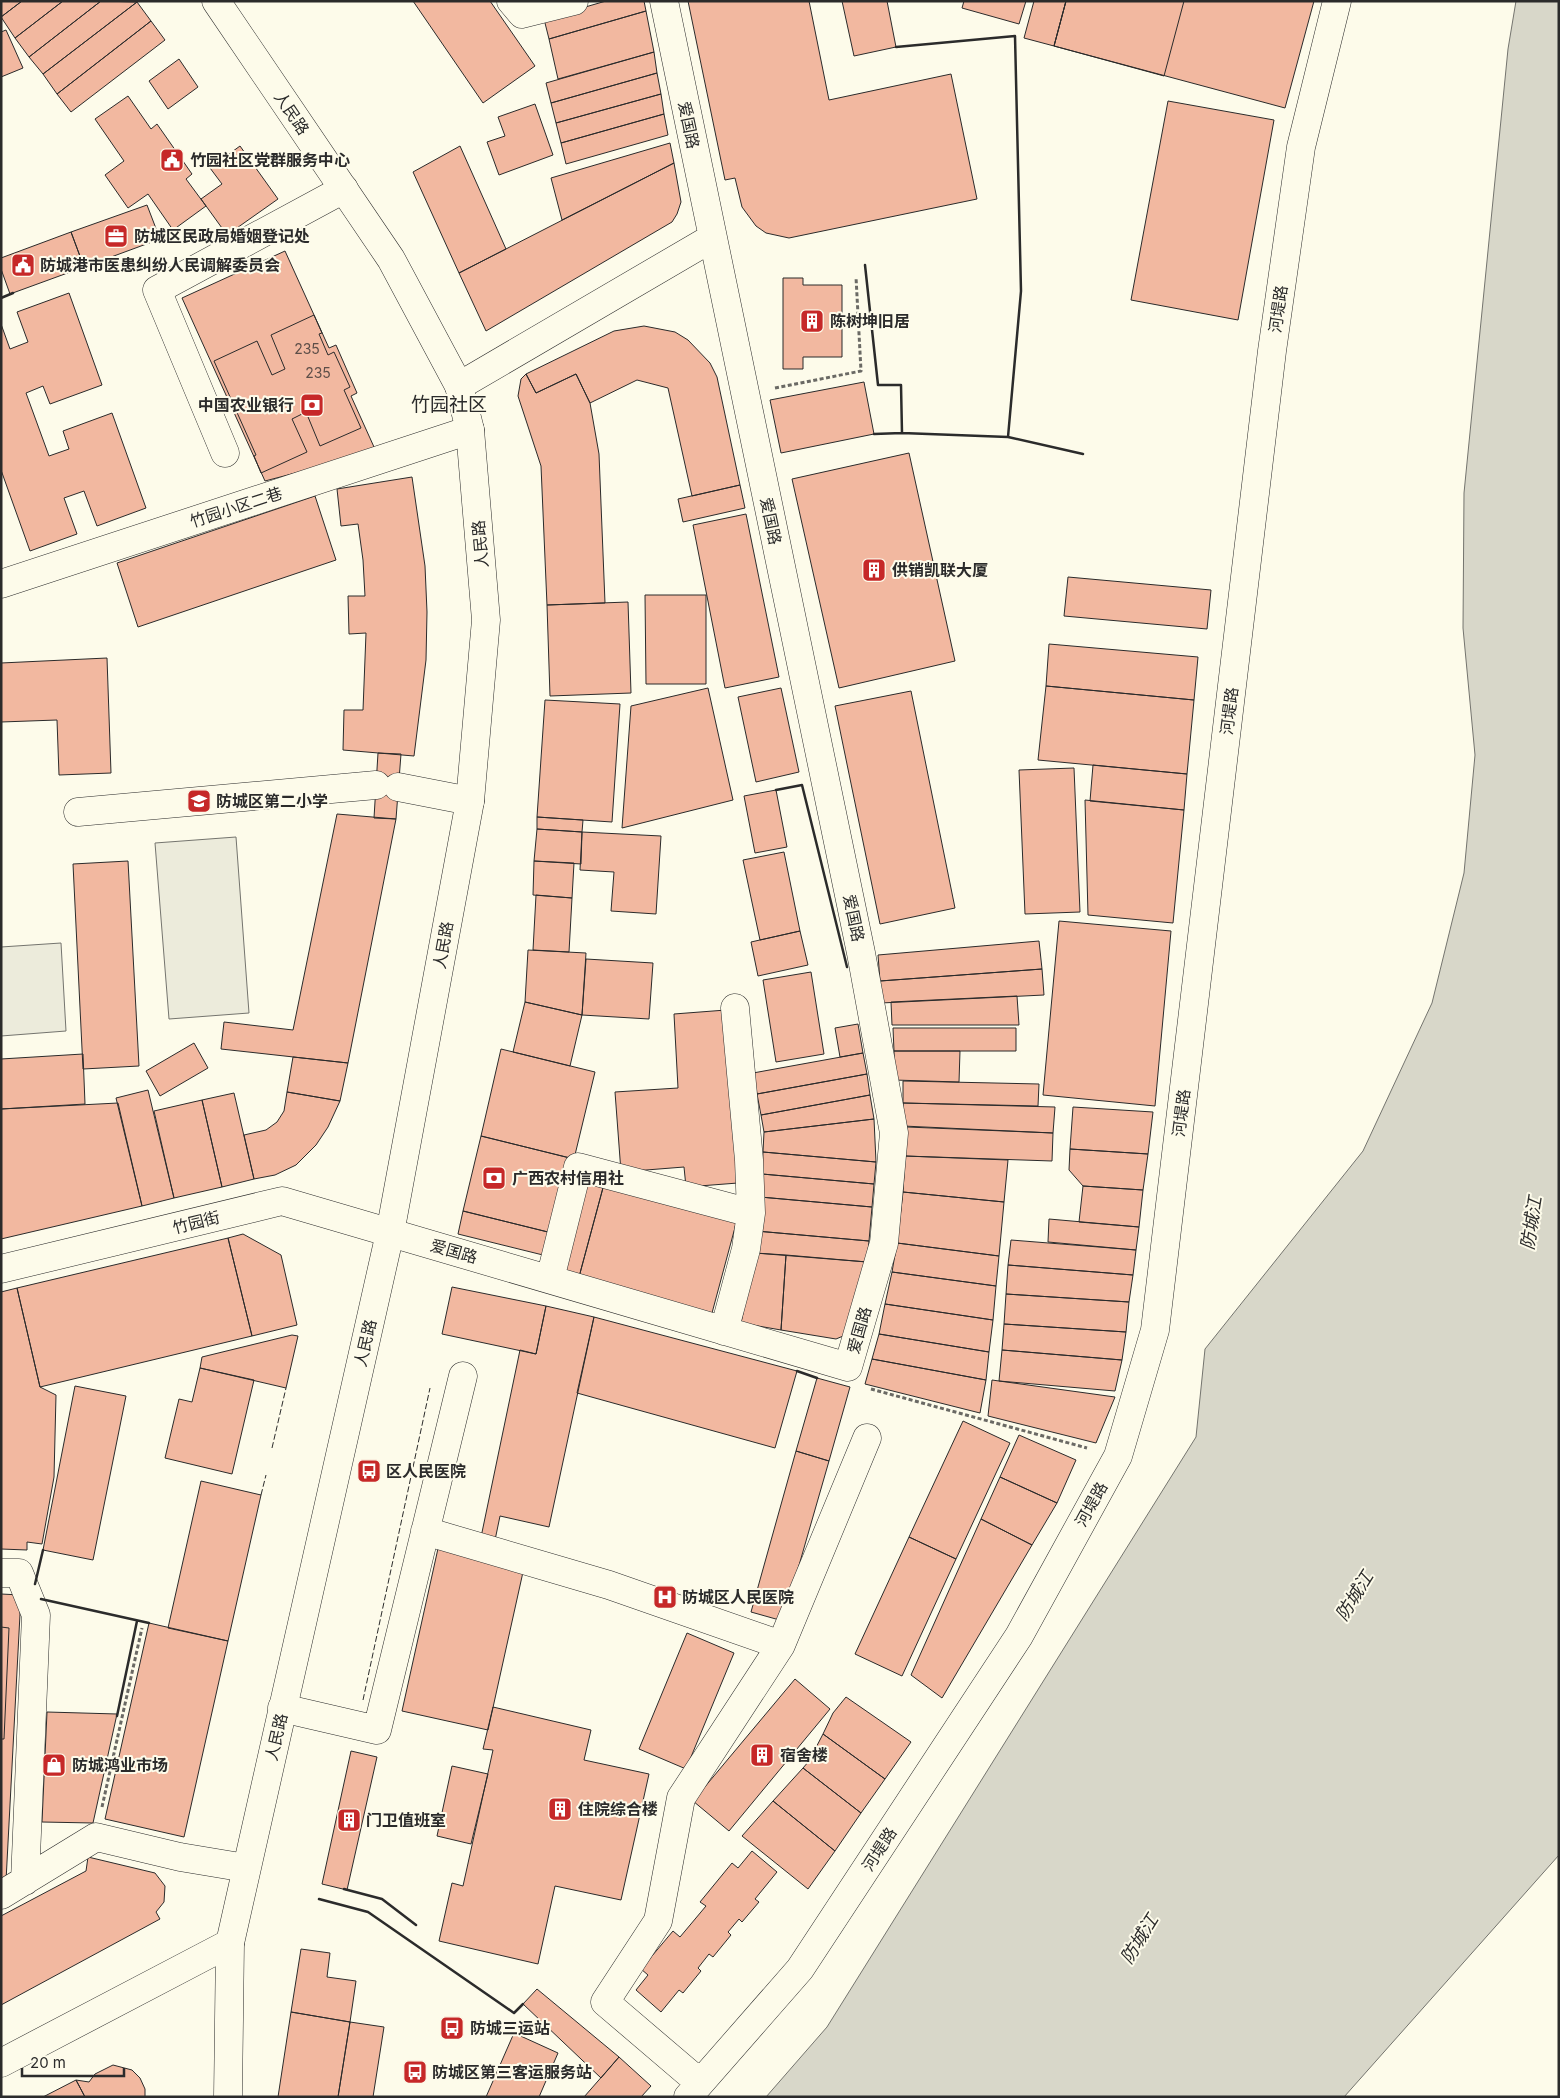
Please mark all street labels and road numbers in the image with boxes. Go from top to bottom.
street label: 人民路 [270,88,314,138]
street label: 爱国路 [674,99,704,151]
street label: 河堤路 [1265,284,1291,334]
street label: 竹园小区二巷 [187,483,285,531]
street label: 爱国路 [756,495,786,547]
street label: 人民路 [468,519,492,569]
street label: 河堤路 [1216,686,1242,736]
street label: 爱国路 [839,892,869,944]
street label: 人民路 [429,920,457,970]
street label: 河堤路 [1168,1088,1194,1138]
street label: 竹园街 [170,1206,222,1238]
street label: 爱国路 [428,1235,480,1267]
street label: 爱国路 [843,1304,875,1356]
street label: 人民路 [350,1317,380,1369]
street label: 河堤路 [1071,1478,1111,1530]
street label: 人民路 [261,1711,291,1763]
street label: 河堤路 [858,1823,900,1875]

